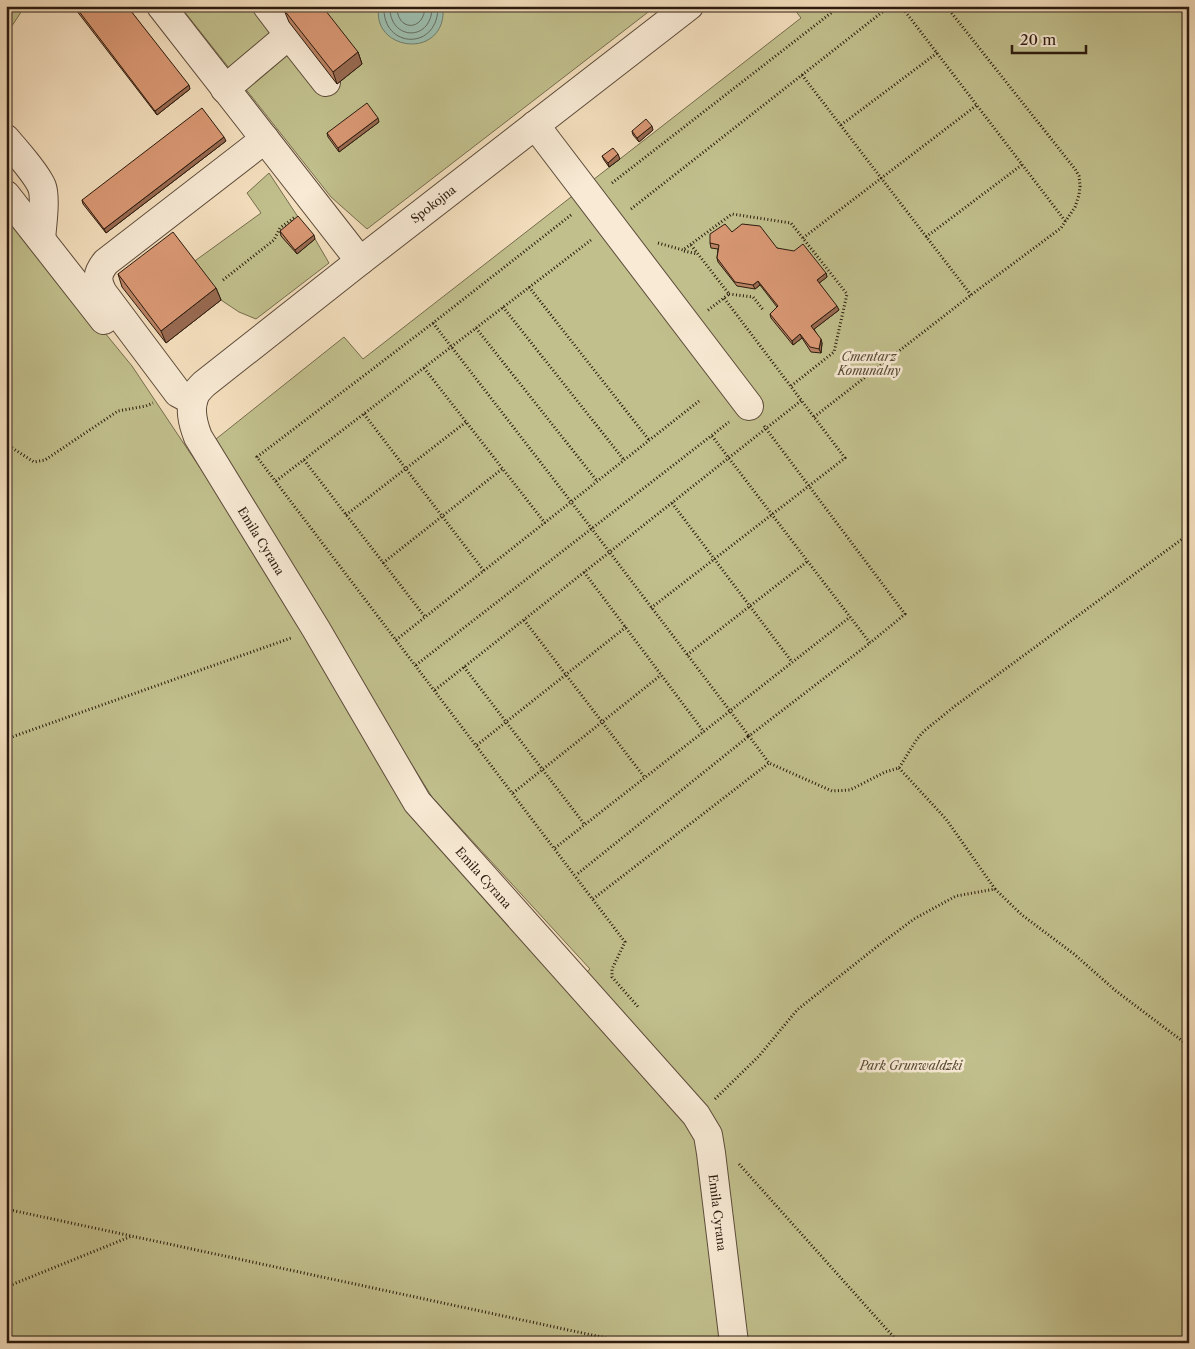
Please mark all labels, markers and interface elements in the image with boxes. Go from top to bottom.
scale bar [1012,22,1086,54]
text: 20 m [1020,30,1056,49]
street label: Spokojna [408,181,459,226]
park label: Cmentarz Komunalny [837,349,900,378]
street label: Emila Cyrana [235,504,289,578]
street label: Emila Cyrana [453,843,516,912]
park label: Park Grunwaldzki [859,1058,963,1073]
street label: Emila Cyrana [706,1173,730,1252]

